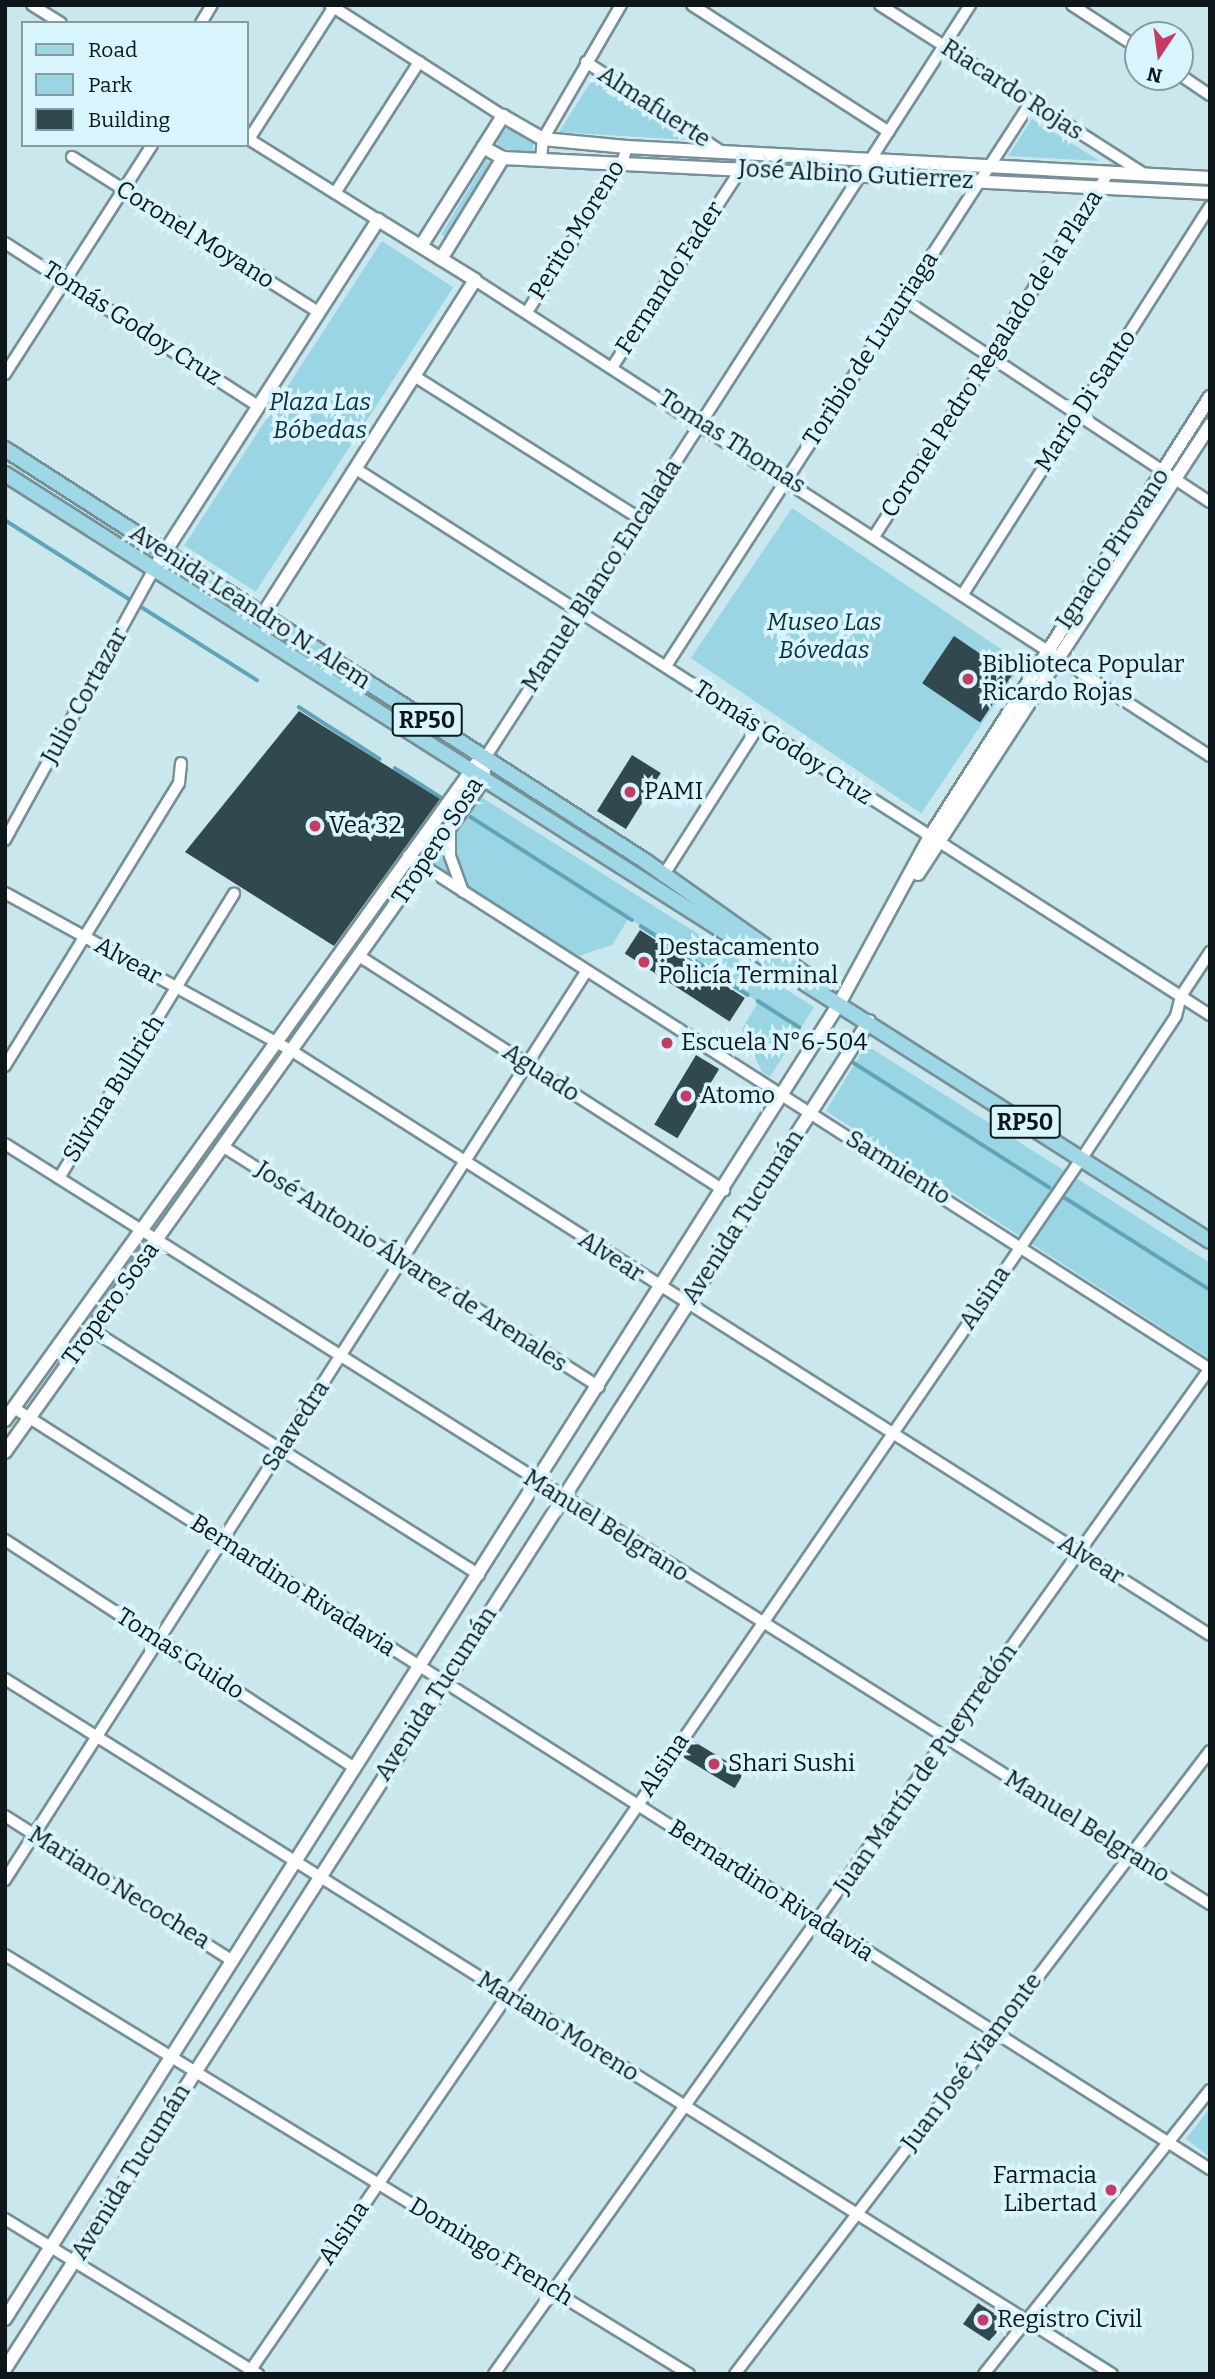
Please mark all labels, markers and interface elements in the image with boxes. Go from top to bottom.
legend [21,21,248,147]
north arrow [1124,21,1194,91]
street label: Riacardo Rojas [936,33,1088,147]
text: Road [88,37,137,63]
street label: Almafuerte [592,60,716,154]
text: N [1145,62,1164,88]
text: Park [88,72,132,98]
text: Building [88,107,170,133]
street label: José Albino Gutierrez [738,154,974,196]
street label: Perito Moreno [523,155,631,305]
street label: Coronel Moyano [111,175,279,295]
street label: Coronel Pedro Regalado de la Plaza [875,185,1109,523]
street label: Fernando Fader [610,196,730,360]
street label: Toribio de Luzuriaga [797,246,945,452]
street label: Tomás Godoy Cruz [37,256,227,392]
street label: Mario Di Santo [1029,325,1143,477]
street label: Tomas Thomas [653,384,811,500]
park label: Plaza Las Bóbedas [269,389,371,445]
street label: Manuel Blanco Encalada [516,454,688,698]
street label: Ignacio Pirovano [1050,463,1176,635]
street label: Avenida Leandro N. Alem [124,518,376,696]
park label: Museo Las Bóvedas [767,609,881,665]
street label: Julio Cortazar [36,623,134,769]
place label: Biblioteca Popular Ricardo Rojas [982,651,1184,707]
marker: Biblioteca Popular Ricardo Rojas [960,671,976,687]
street label: Tomás Godoy Cruz [688,675,878,811]
road number: RP50 [390,700,464,740]
street label: Tropero Sosa [386,772,490,910]
place label: PAMI [644,778,703,806]
marker: PAMI [622,784,638,800]
place label: Vea 32 [329,812,402,840]
marker: Vea 32 [307,818,323,834]
street label: Alvear [89,931,167,991]
place label: Destacamento Policía Terminal [658,934,838,990]
marker: Destacamento Policía Terminal [636,954,652,970]
street label: Silvina Bullrich [57,1010,171,1168]
place label: Escuela N°6-504 [681,1029,868,1057]
marker: Escuela N°6-504 [659,1035,675,1051]
street label: Aguado [497,1038,585,1108]
place label: Atomo [700,1082,775,1110]
marker: Atomo [678,1088,694,1104]
road number: RP50 [988,1102,1062,1142]
street label: Avenida Tucumán [676,1125,810,1309]
street label: Sarmiento [840,1125,956,1211]
street label: José Antonio Álvarez de Arenales [250,1155,572,1379]
street label: Alvear [573,1225,649,1289]
street label: Tropero Sosa [56,1237,166,1371]
street label: Alsina [953,1261,1017,1335]
street label: Saavedra [256,1375,336,1477]
street label: Manuel Belgrano [518,1464,694,1588]
street label: Bernardino Rivadavia [185,1509,401,1663]
street label: Alvear [1053,1529,1129,1591]
street label: Tomas Guido [111,1602,249,1706]
street label: Avenida Tucumán [369,1602,503,1786]
street label: Juan Martín de Pueyrredón [828,1638,1024,1900]
street label: Alsina [632,1728,696,1802]
place label: Shari Sushi [728,1750,855,1778]
marker: Shari Sushi [706,1756,722,1772]
street label: Manuel Belgrano [999,1765,1175,1889]
street label: Bernardino Rivadavia [663,1814,879,1968]
street label: Mariano Necochea [23,1821,215,1955]
street label: Mariano Moreno [472,1966,644,2088]
street label: Juan José Viamonte [896,1967,1048,2157]
street label: Avenida Tucumán [65,2079,197,2265]
place label: Farmacia Libertad [993,2162,1097,2218]
marker: Farmacia Libertad [1103,2182,1119,2198]
street label: Domingo French [404,2192,578,2312]
street label: Alsina [312,2196,376,2270]
place label: Registro Civil [997,2306,1143,2334]
marker: Registro Civil [975,2312,991,2328]

